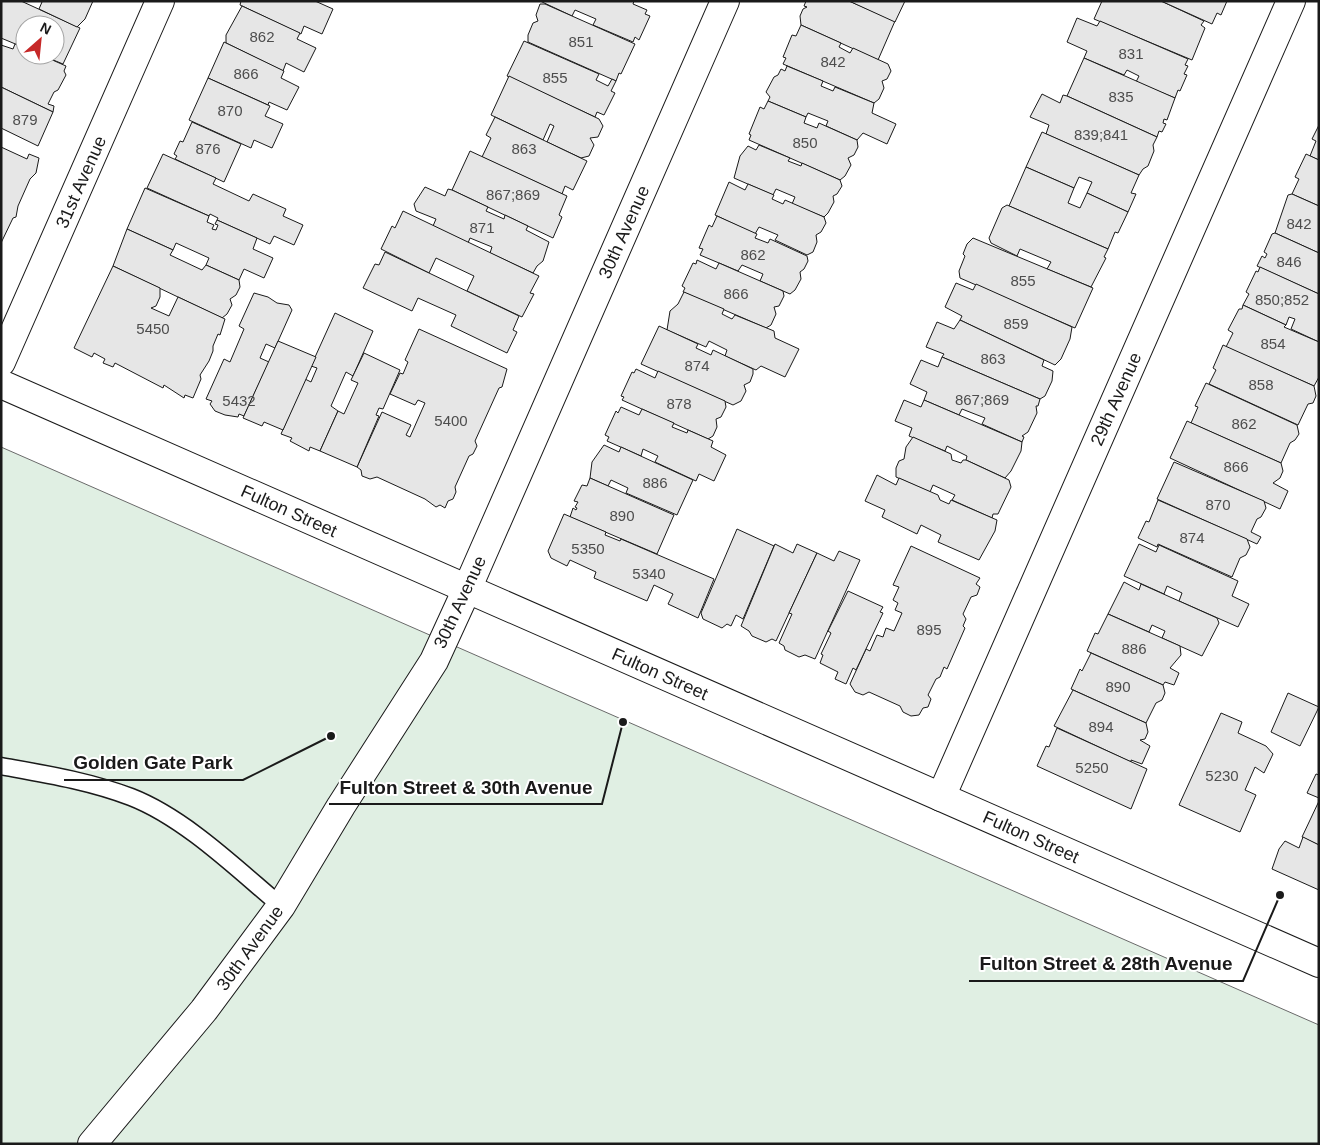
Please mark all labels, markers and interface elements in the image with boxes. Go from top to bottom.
north arrow [15,15,65,65]
text: N [38,19,54,38]
house number: 862 [249,28,275,45]
house number: 851 [568,33,594,50]
house number: 831 [1118,45,1144,62]
house number: 842 [820,53,846,70]
house number: 866 [233,65,259,82]
house number: 855 [542,69,568,86]
house number: 835 [1108,88,1134,105]
house number: 870 [217,102,243,119]
house number: 879 [12,111,38,128]
house number: 839;841 [1074,126,1128,143]
street label: 31st Avenue [52,133,110,231]
house number: 850 [792,134,818,151]
house number: 876 [195,140,221,157]
house number: 863 [511,140,537,157]
street label: 30th Avenue [595,182,653,282]
house number: 867;869 [486,186,540,203]
house number: 842 [1286,215,1312,232]
house number: 871 [469,219,495,236]
house number: 862 [740,246,766,263]
house number: 846 [1276,253,1302,270]
house number: 855 [1010,272,1036,289]
house number: 866 [723,285,749,302]
house number: 850;852 [1255,291,1309,308]
house number: 859 [1003,315,1029,332]
house number: 5450 [136,320,170,337]
house number: 854 [1260,335,1286,352]
street label: 29th Avenue [1087,349,1145,449]
house number: 863 [980,350,1006,367]
house number: 874 [684,357,710,374]
house number: 858 [1248,376,1274,393]
house number: 867;869 [955,391,1009,408]
house number: 5432 [222,392,256,409]
house number: 878 [666,395,692,412]
house number: 5400 [434,412,468,429]
house number: 862 [1231,415,1257,432]
house number: 866 [1223,458,1249,475]
house number: 886 [642,474,668,491]
street label: Fulton Street [238,481,340,541]
house number: 870 [1205,496,1231,513]
house number: 890 [609,507,635,524]
house number: 874 [1179,529,1205,546]
house number: 5350 [571,540,605,557]
street label: 30th Avenue [430,553,490,651]
house number: 5340 [632,565,666,582]
house number: 895 [916,621,942,638]
house number: 886 [1121,640,1147,657]
street label: Fulton Street [609,644,711,704]
house number: 890 [1105,678,1131,695]
house number: 894 [1088,718,1114,735]
callout: Golden Gate Park [64,746,243,780]
text: Golden Gate Park [73,752,233,773]
house number: 5250 [1075,759,1109,776]
house number: 5230 [1205,767,1239,784]
callout: Fulton Street & 30th Avenue [329,770,602,804]
text: Fulton Street & 30th Avenue [339,777,593,798]
street label: Fulton Street [980,807,1082,867]
street label: 30th Avenue [213,902,287,994]
callout: Fulton Street & 28th Avenue [969,947,1243,981]
text: Fulton Street & 28th Avenue [979,953,1233,974]

